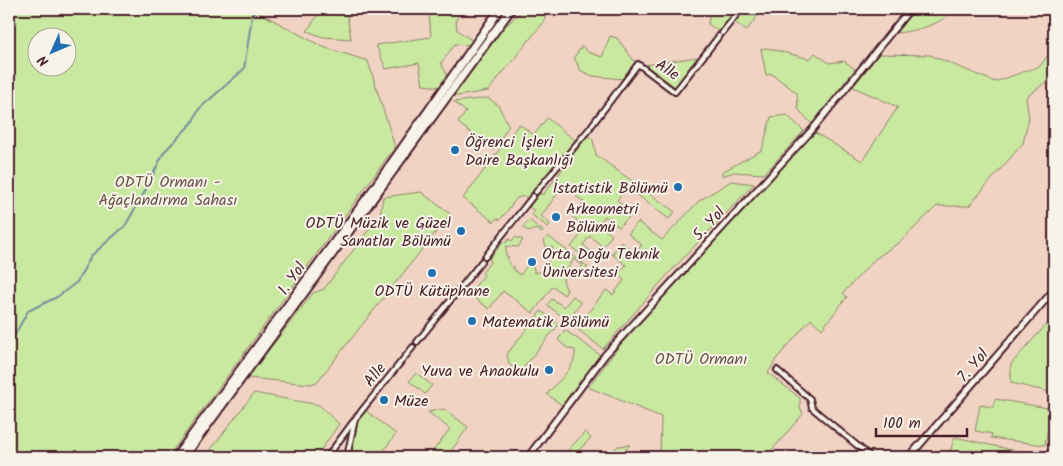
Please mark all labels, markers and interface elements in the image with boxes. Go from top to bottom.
north arrow [28,28,78,78]
text: N [32,49,54,71]
street label: Alle [650,53,684,87]
place label: Öğrenci İşleri Daire Başkanlığı [465,130,573,173]
marker: Öğrenci İşleri Daire Başkanlığı [449,144,461,156]
park label: ODTÜ Ormanı - Ağaçlandırma Sahası [98,170,238,213]
place label: İstatistik Bölümü [552,176,668,201]
marker: İstatistik Bölümü [672,181,684,193]
place label: Arkeometri Bölümü [566,197,639,240]
street label: 5. Yol [687,201,732,247]
place label: ODTÜ Müzik ve Güzel Sanatlar Bölümü [305,211,451,254]
marker: Arkeometri Bölümü [550,211,562,223]
marker: ODTÜ Müzik ve Güzel Sanatlar Bölümü [455,225,467,237]
place label: Orta Doğu Teknik Üniversitesi [542,242,660,285]
marker: Orta Doğu Teknik Üniversitesi [526,256,538,268]
street label: 1. Yol [272,257,313,301]
marker: ODTÜ Kütüphane [426,267,438,279]
place label: ODTÜ Kütüphane [374,279,490,304]
place label: Matematik Bölümü [482,310,609,335]
marker: Matematik Bölümü [466,315,478,327]
street label: 7. Yol [951,343,995,389]
park label: ODTÜ Ormanı [655,347,747,372]
street label: Alle [358,357,393,392]
place label: Yuva ve Anaokulu [421,359,539,384]
marker: Yuva ve Anaokulu [543,364,555,376]
place label: Müze [394,389,429,414]
marker: Müze [378,394,390,406]
scale bar [876,406,967,438]
text: 100 m [883,412,921,436]

